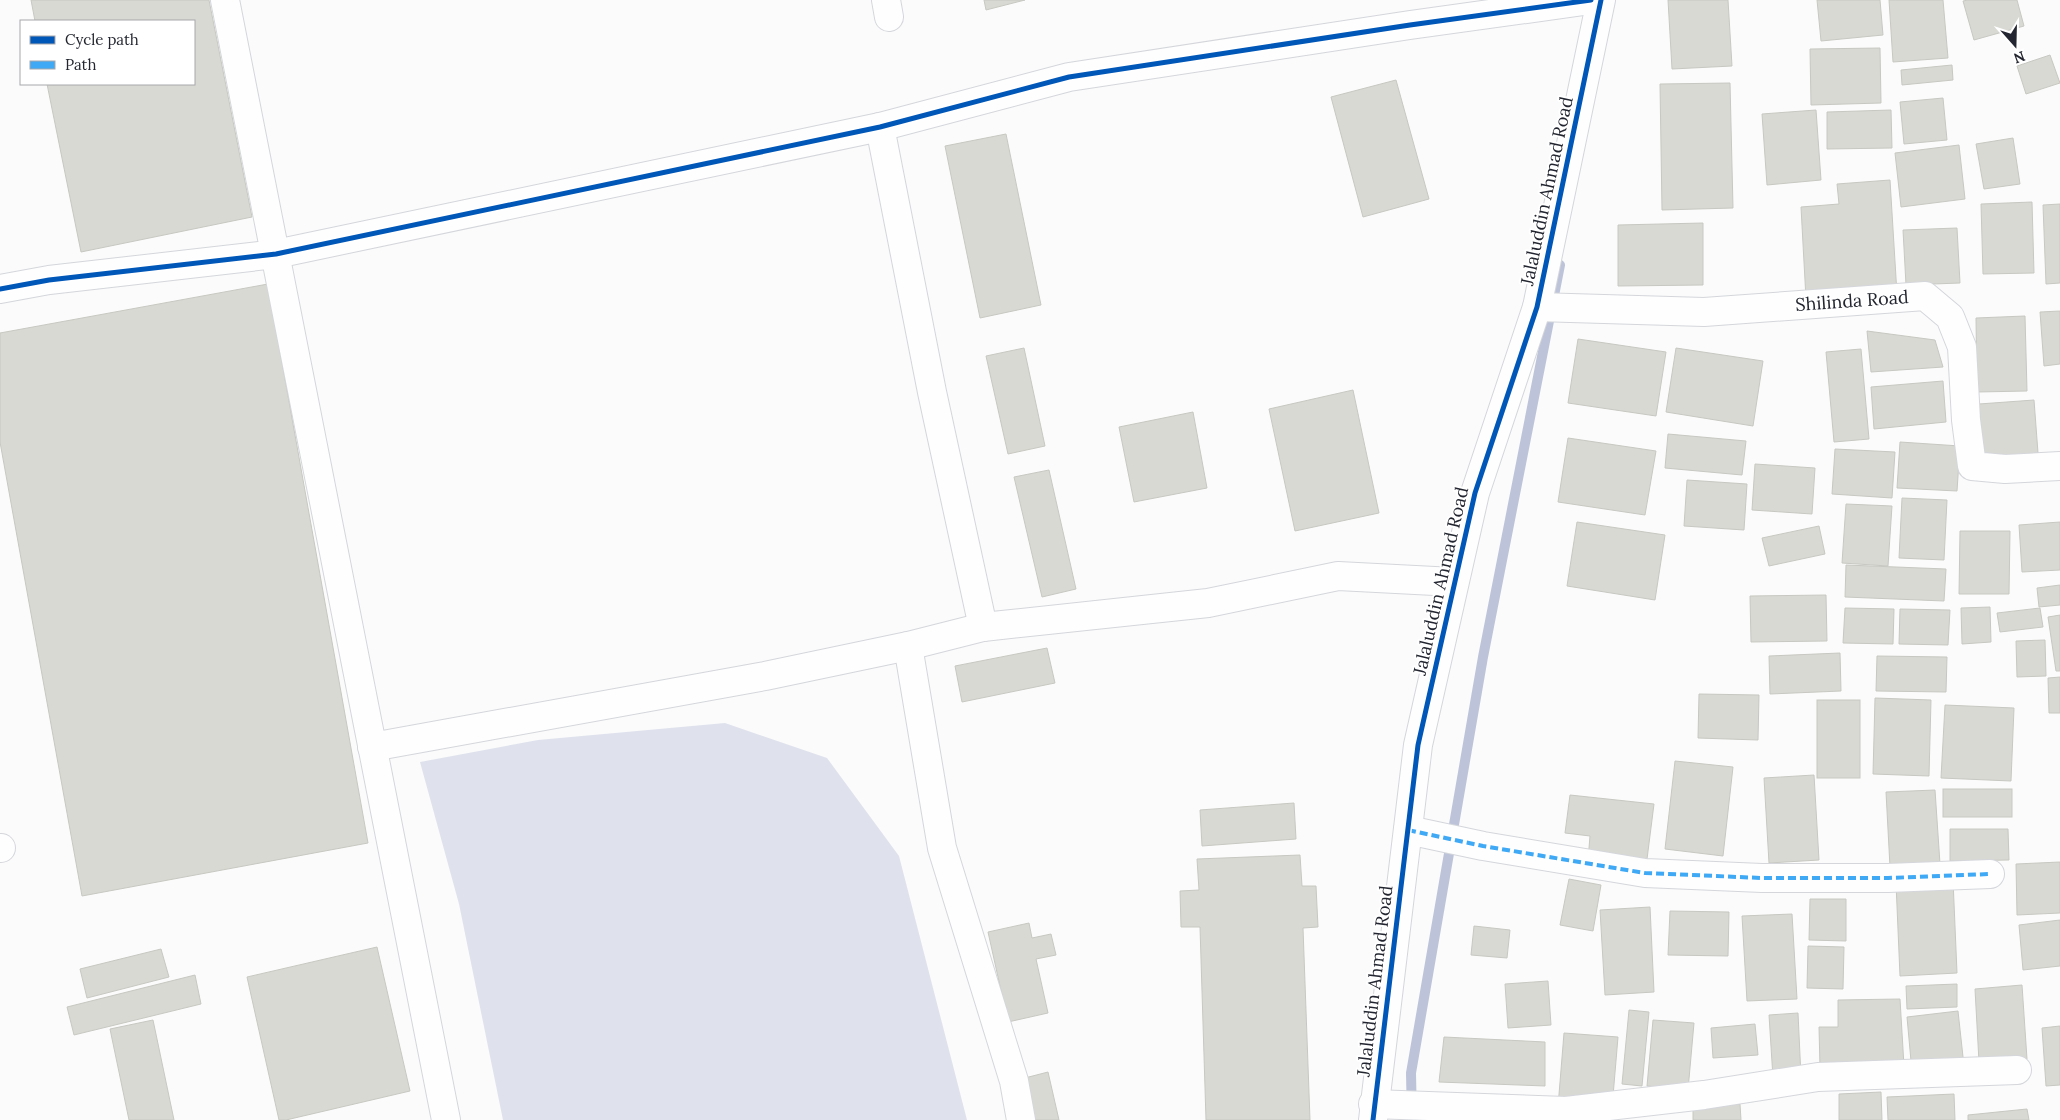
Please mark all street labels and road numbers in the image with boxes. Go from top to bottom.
street label: Jalaluddin Ahmad Road [1515,94,1578,288]
street label: Shilinda Road [1795,285,1910,316]
street label: Jalaluddin Ahmad Road [1407,484,1473,678]
street label: Jalaluddin Ahmad Road [1351,884,1398,1079]

